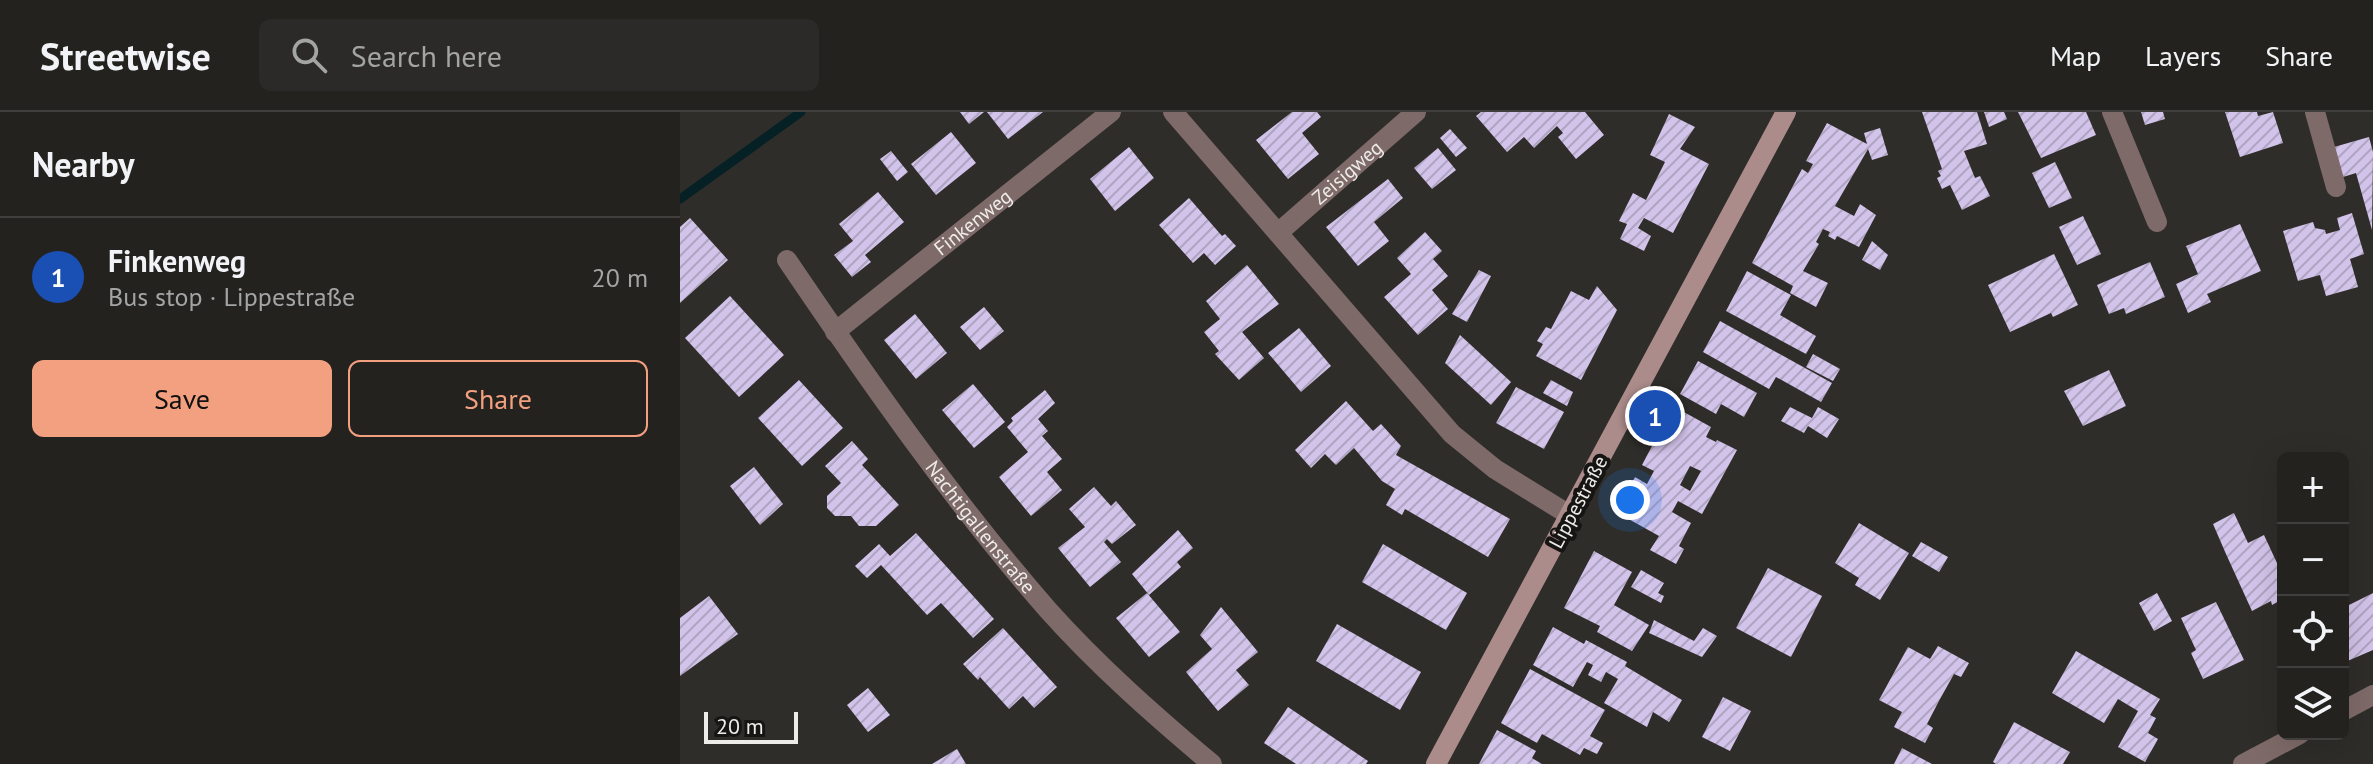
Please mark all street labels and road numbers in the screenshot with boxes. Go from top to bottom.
street label: Zeisigweg [1307,134,1388,210]
street label: Finkenweg [928,183,1017,261]
street label: Lippestraße [1543,451,1613,553]
street label: Nachtigallenstraße [920,455,1041,599]

